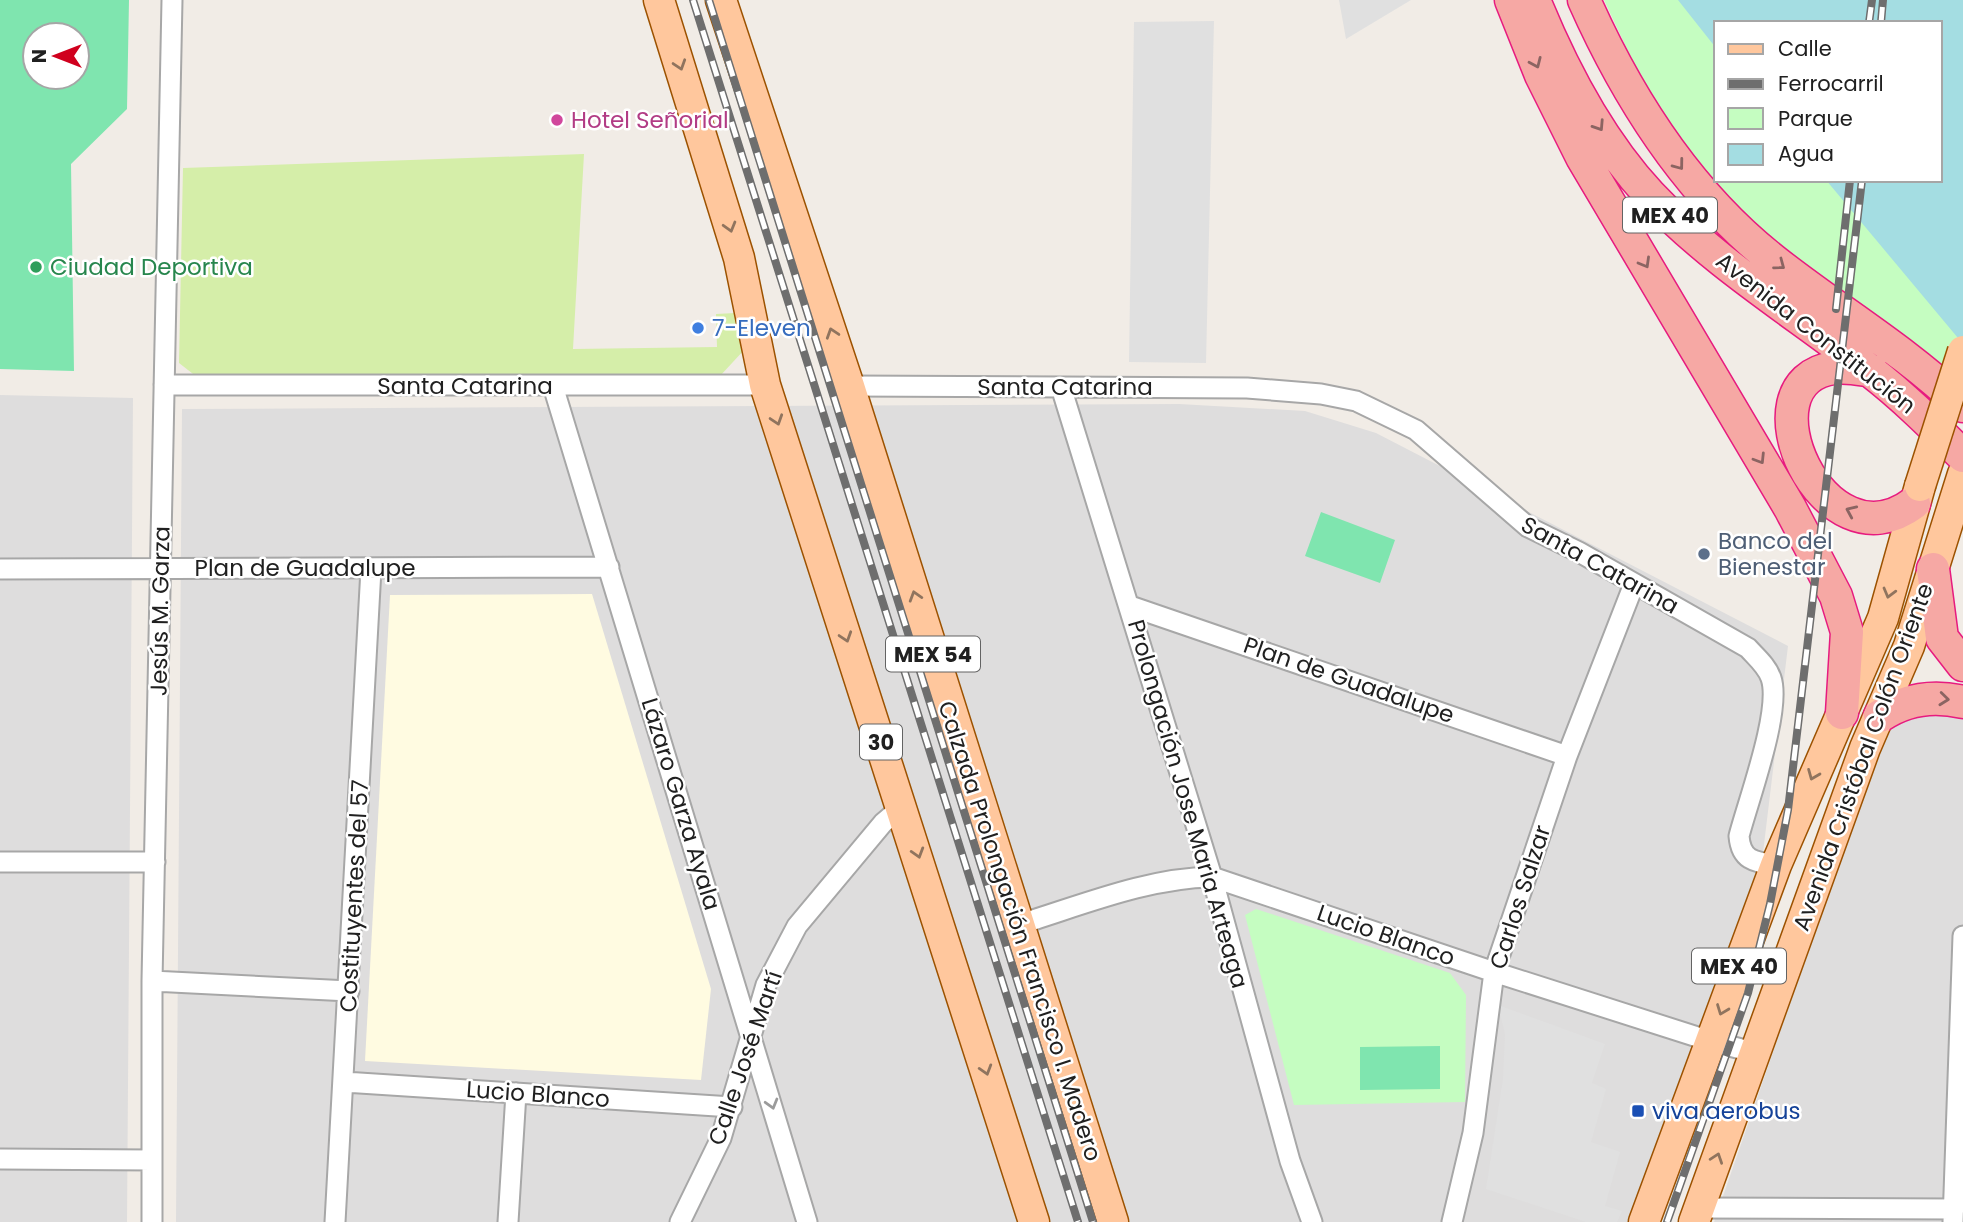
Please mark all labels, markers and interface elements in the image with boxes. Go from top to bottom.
north arrow [21,21,91,91]
legend [1714,21,1942,182]
text: Calle [1778,34,1832,63]
text: N [26,49,53,63]
one-way arrow [1528,56,1542,69]
one-way arrow [672,58,686,71]
text: Ferrocarril [1778,69,1884,98]
place label: Hotel Señorial [571,104,729,136]
text: Parque [1778,104,1853,133]
marker: Hotel Señorial [549,112,565,128]
one-way arrow [1590,118,1603,131]
text: Agua [1778,139,1834,168]
one-way arrow [1671,157,1684,169]
road number: MEX 40 [1623,198,1717,232]
one-way arrow [721,220,736,232]
street label: Avenida Constitución [1709,245,1923,421]
place label: Ciudad Deportiva [50,251,253,283]
one-way arrow [1637,255,1650,268]
one-way arrow [1772,256,1785,269]
marker: Ciudad Deportiva [28,259,44,275]
place label: 7-Eleven [712,312,811,344]
marker: 7-Eleven [690,320,706,336]
one-way arrow [826,327,840,339]
street label: Santa Catarina [377,370,553,402]
street label: Santa Catarina [977,371,1153,403]
one-way arrow [768,414,783,426]
one-way arrow [1752,451,1765,464]
one-way arrow [1846,505,1858,519]
street label: Santa Catarina [1515,508,1685,622]
place label: Banco del Bienestar [1718,525,1833,583]
street label: Jesús M. Garza [143,526,177,696]
marker: Banco del Bienestar [1696,546,1712,562]
street label: Plan de Guadalupe [195,552,415,584]
street label: Avenida Cristóbal Colón Oriente [1785,579,1941,935]
one-way arrow [1883,586,1898,598]
one-way arrow [909,591,923,603]
street label: Prolongación Jose Maria Arteaga [1120,616,1256,992]
street label: Plan de Guadalupe [1239,629,1459,731]
one-way arrow [838,630,852,643]
road number: MEX 54 [886,636,980,672]
one-way arrow [1938,692,1950,707]
street label: Lázaro Garza Ayala [633,694,729,914]
street label: Calzada Prolongación Francisco I. Madero [930,697,1110,1165]
road number: 30 [860,724,902,760]
one-way arrow [1807,768,1821,780]
street label: Costituyentes del 57 [332,779,376,1013]
street label: Carlos Salzar [1482,821,1558,973]
one-way arrow [909,846,924,858]
street label: Lucio Blanco [1313,896,1459,974]
road number: MEX 40 [1692,948,1786,984]
street label: Calle José Martí [700,966,790,1149]
one-way arrow [1716,1003,1730,1016]
one-way arrow [978,1063,992,1075]
street label: Lucio Blanco [465,1073,611,1115]
place label: viva aerobus [1652,1095,1801,1127]
one-way arrow [764,1097,779,1109]
marker: viva aerobus [1630,1103,1646,1119]
one-way arrow [1709,1152,1723,1164]

